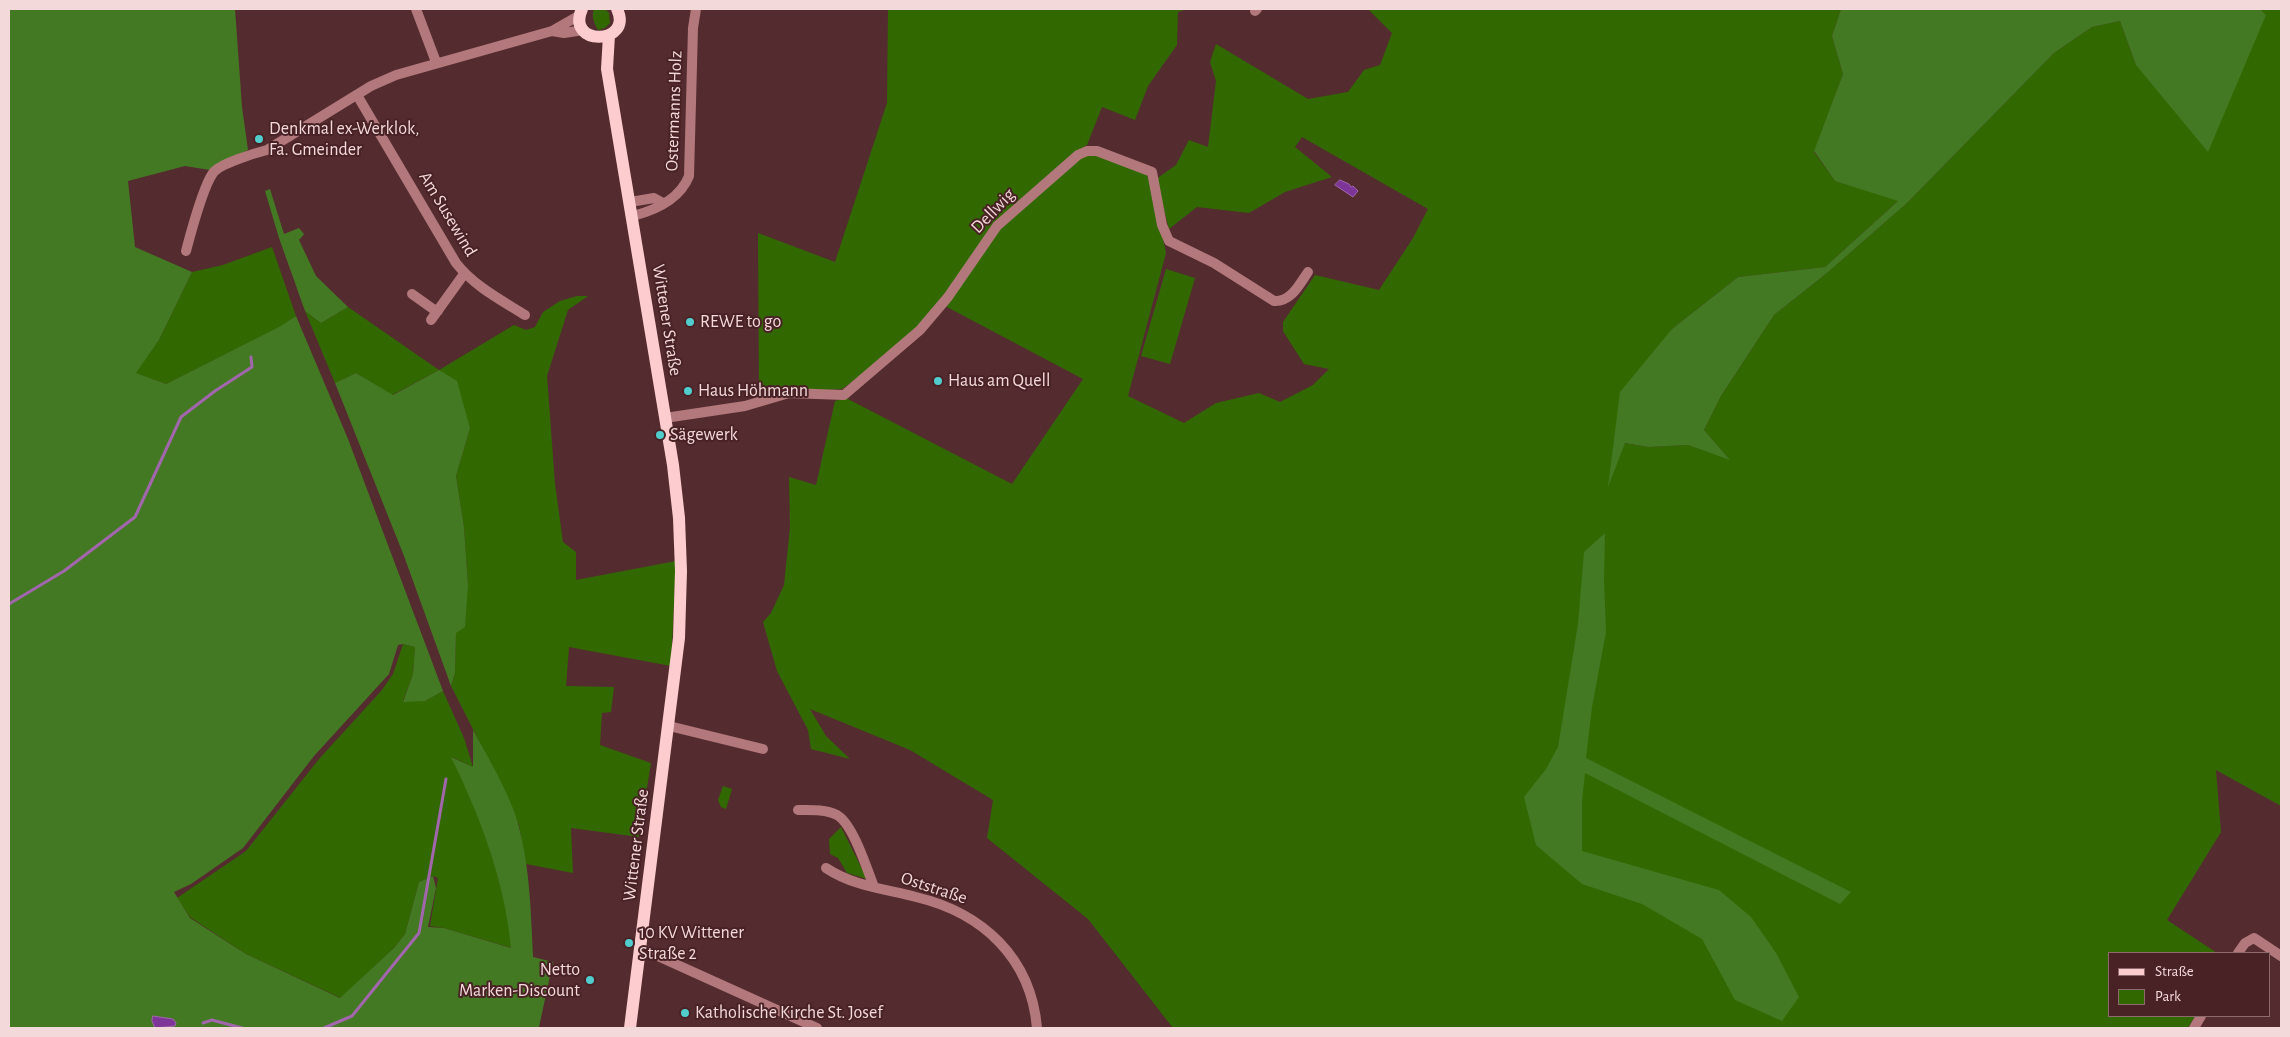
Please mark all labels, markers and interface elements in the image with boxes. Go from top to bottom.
street label: Ostermanns Holz [661,50,687,172]
place label: Denkmal ex-Werklok, Fa. Gmeinder [269,118,419,160]
marker: Denkmal ex-Werklok, Fa. Gmeinder [253,133,265,145]
street label: Am Susewind [414,168,482,260]
street label: Dellwig [966,184,1020,238]
street label: Wittener Straße [648,263,686,377]
place label: REWE to go [700,311,781,333]
marker: REWE to go [684,316,696,328]
place label: Haus am Quell [948,370,1050,392]
marker: Haus am Quell [932,375,944,387]
place label: Haus Höhmann [698,380,808,402]
marker: Haus Höhmann [682,385,694,397]
place label: Sägewerk [670,424,738,446]
marker: Sägewerk [654,429,666,441]
street label: Wittener Straße [618,788,654,902]
street label: Oststraße [898,867,970,909]
place label: 10 KV Wittener Straße 2 [639,922,744,964]
marker: 10 KV Wittener Straße 2 [623,937,635,949]
legend [2108,952,2270,1017]
place label: Netto Marken-Discount [459,959,580,1002]
text: Straße [2155,964,2194,979]
marker: Netto Marken-Discount [584,974,596,986]
text: Park [2155,989,2181,1004]
place label: Katholische Kirche St. Josef [695,1002,883,1024]
marker: Katholische Kirche St. Josef [679,1007,691,1019]

